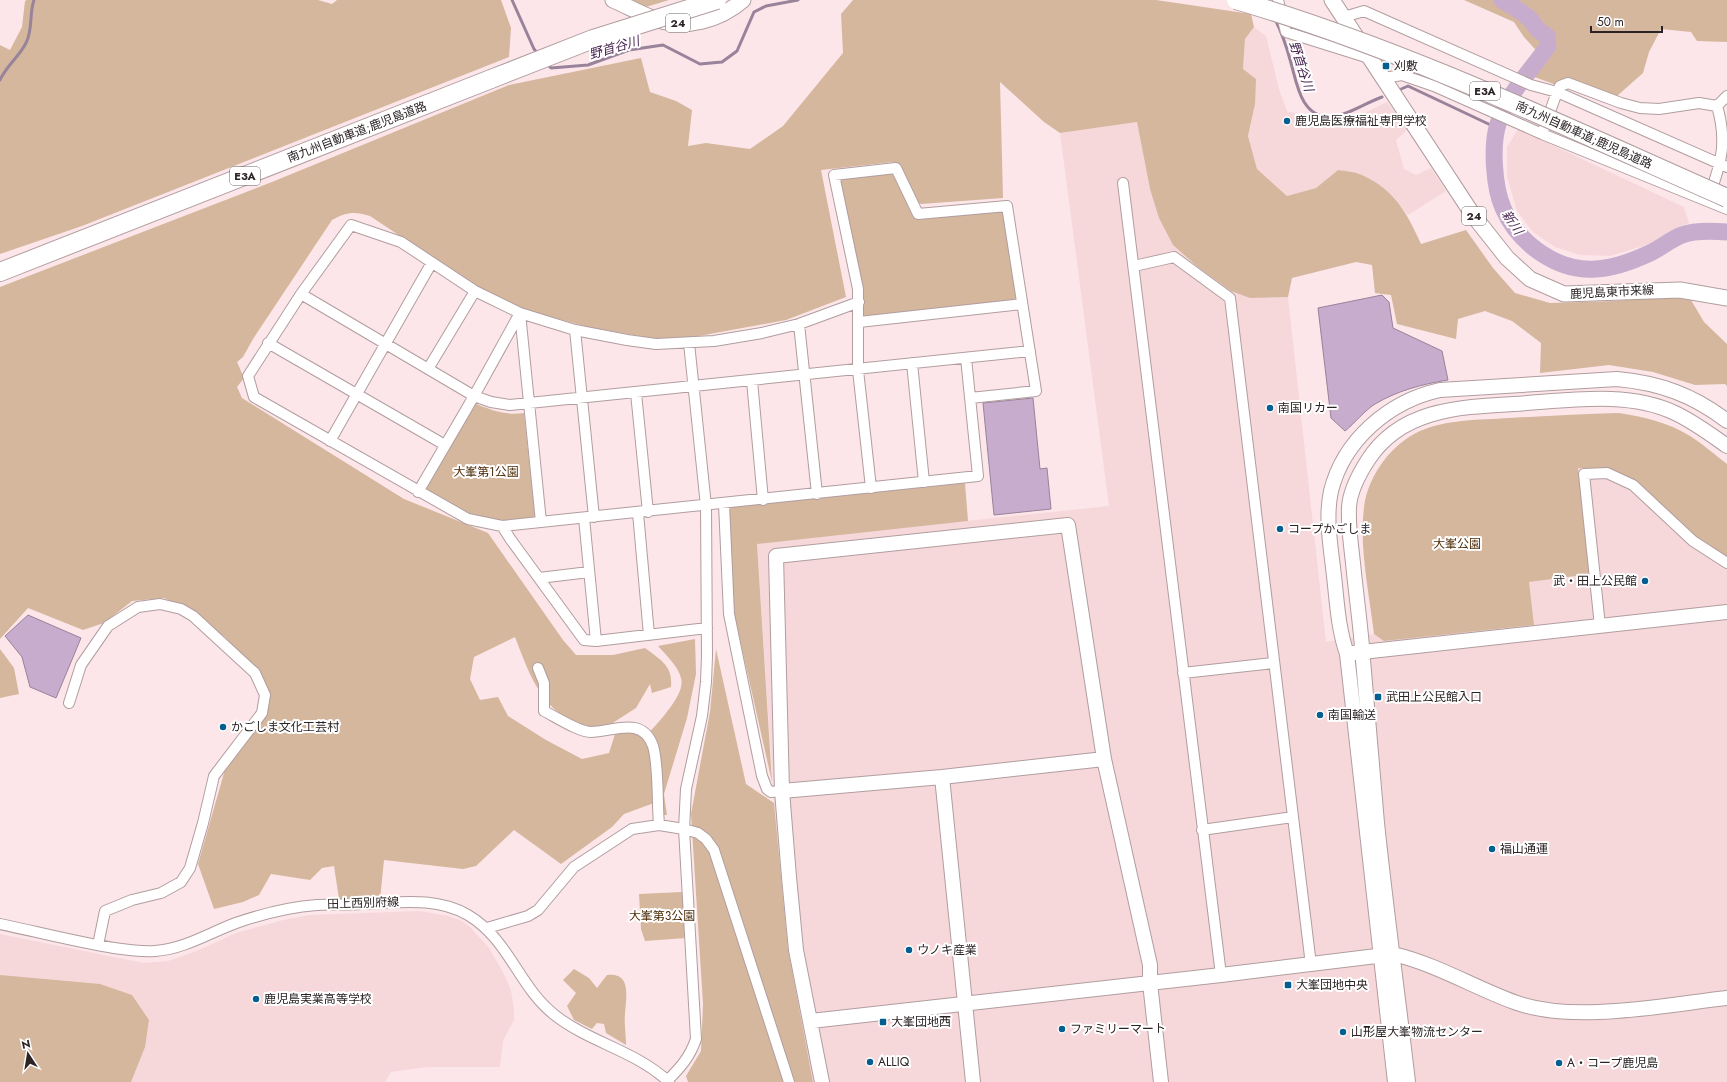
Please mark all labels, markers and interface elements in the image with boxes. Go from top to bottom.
scale bar [1591,8,1662,34]
text: 50 m [1597,13,1624,31]
road number: 24 [666,14,690,32]
water label: 野首谷川 [587,31,644,64]
water label: 野首谷川 [1284,38,1319,96]
place label: 刈敷 [1394,57,1418,75]
marker: 刈敷 [1381,61,1391,71]
road number: E3A [1470,82,1500,100]
street label: 南九州自動車道;鹿児島道路 [285,97,429,167]
street label: 南九州自動車道;鹿児島道路 [1513,97,1655,173]
place label: 鹿児島医療福祉専門学校 [1295,112,1427,130]
marker: 鹿児島医療福祉専門学校 [1282,116,1292,126]
road number: E3A [230,167,260,185]
water label: 新川 [1497,206,1529,240]
road number: 24 [1462,207,1486,225]
street label: 鹿児島東市来線 [1570,281,1654,303]
place label: 南国リカー [1278,399,1338,417]
marker: 南国リカー [1265,403,1275,413]
park label: 大峯第1公園 [453,463,519,481]
place label: コープかごしま [1288,520,1371,538]
marker: コープかごしま [1275,524,1285,534]
park label: 大峯公園 [1433,535,1481,553]
place label: 武・田上公民館 [1553,572,1637,590]
marker: 武・田上公民館 [1640,576,1650,586]
place label: 武田上公民館入口 [1386,688,1482,706]
marker: 武田上公民館入口 [1373,692,1383,702]
place label: 南国輸送 [1328,706,1376,724]
marker: 南国輸送 [1315,710,1325,720]
place label: かごしま文化工芸村 [231,718,340,736]
marker: かごしま文化工芸村 [218,722,228,732]
place label: 福山通運 [1500,840,1548,858]
marker: 福山通運 [1487,844,1497,854]
street label: 田上西別府線 [327,893,399,913]
park label: 大峯第3公園 [629,907,695,925]
place label: ウノキ産業 [917,941,977,959]
marker: ウノキ産業 [904,945,914,955]
place label: 大峯団地中央 [1296,976,1368,994]
marker: 大峯団地中央 [1283,980,1293,990]
place label: 鹿児島実業高等学校 [264,990,372,1008]
marker: 鹿児島実業高等学校 [251,994,261,1004]
place label: 大峯団地西 [891,1013,951,1031]
marker: 大峯団地西 [878,1017,888,1027]
place label: ファミリーマート [1070,1020,1166,1038]
place label: 山形屋大峯物流センター [1351,1023,1483,1041]
marker: ファミリーマート [1057,1024,1067,1034]
marker: 山形屋大峯物流センター [1338,1027,1348,1037]
north arrow [8,1034,48,1074]
text: N [20,1035,32,1053]
place label: ALLIQ [878,1053,910,1071]
place label: A・コープ鹿児島 [1567,1054,1658,1072]
marker: ALLIQ [865,1057,875,1067]
marker: A・コープ鹿児島 [1554,1058,1564,1068]

